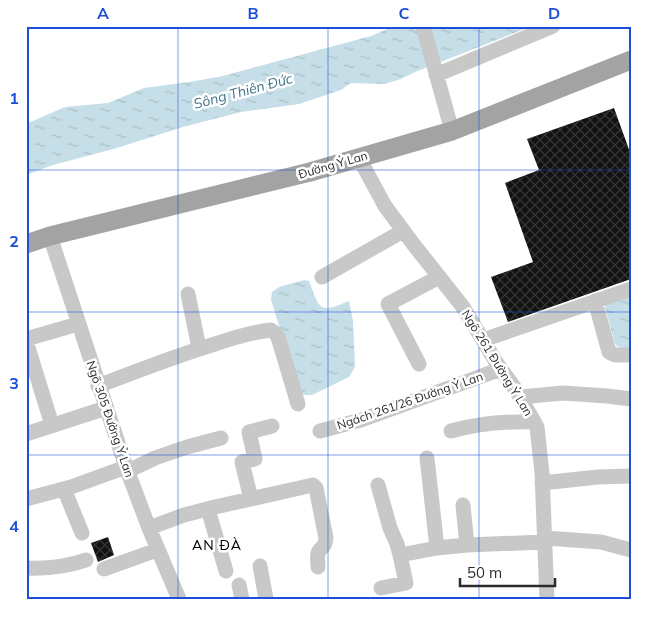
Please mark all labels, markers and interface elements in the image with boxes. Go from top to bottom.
text: A [97,3,109,23]
text: B [247,3,259,23]
text: C [399,3,410,23]
text: D [548,3,560,23]
water label: Sông Thiên Đức [191,69,295,113]
text: 1 [9,88,19,108]
street label: Đường Ỷ Lan [297,147,369,182]
text: 2 [9,231,19,251]
street label: Ngõ 261 Đường Ỷ Lan [459,307,536,419]
street label: Ngõ 305 Đường Ỷ Lan [83,359,137,479]
street label: Ngách 261/26 Đường Ỷ Lan [335,368,485,433]
text: 3 [9,373,19,393]
text: 4 [9,516,19,536]
district label: AN ĐÀ [192,536,242,554]
scale bar [460,555,554,587]
text: 50 m [467,563,502,582]

